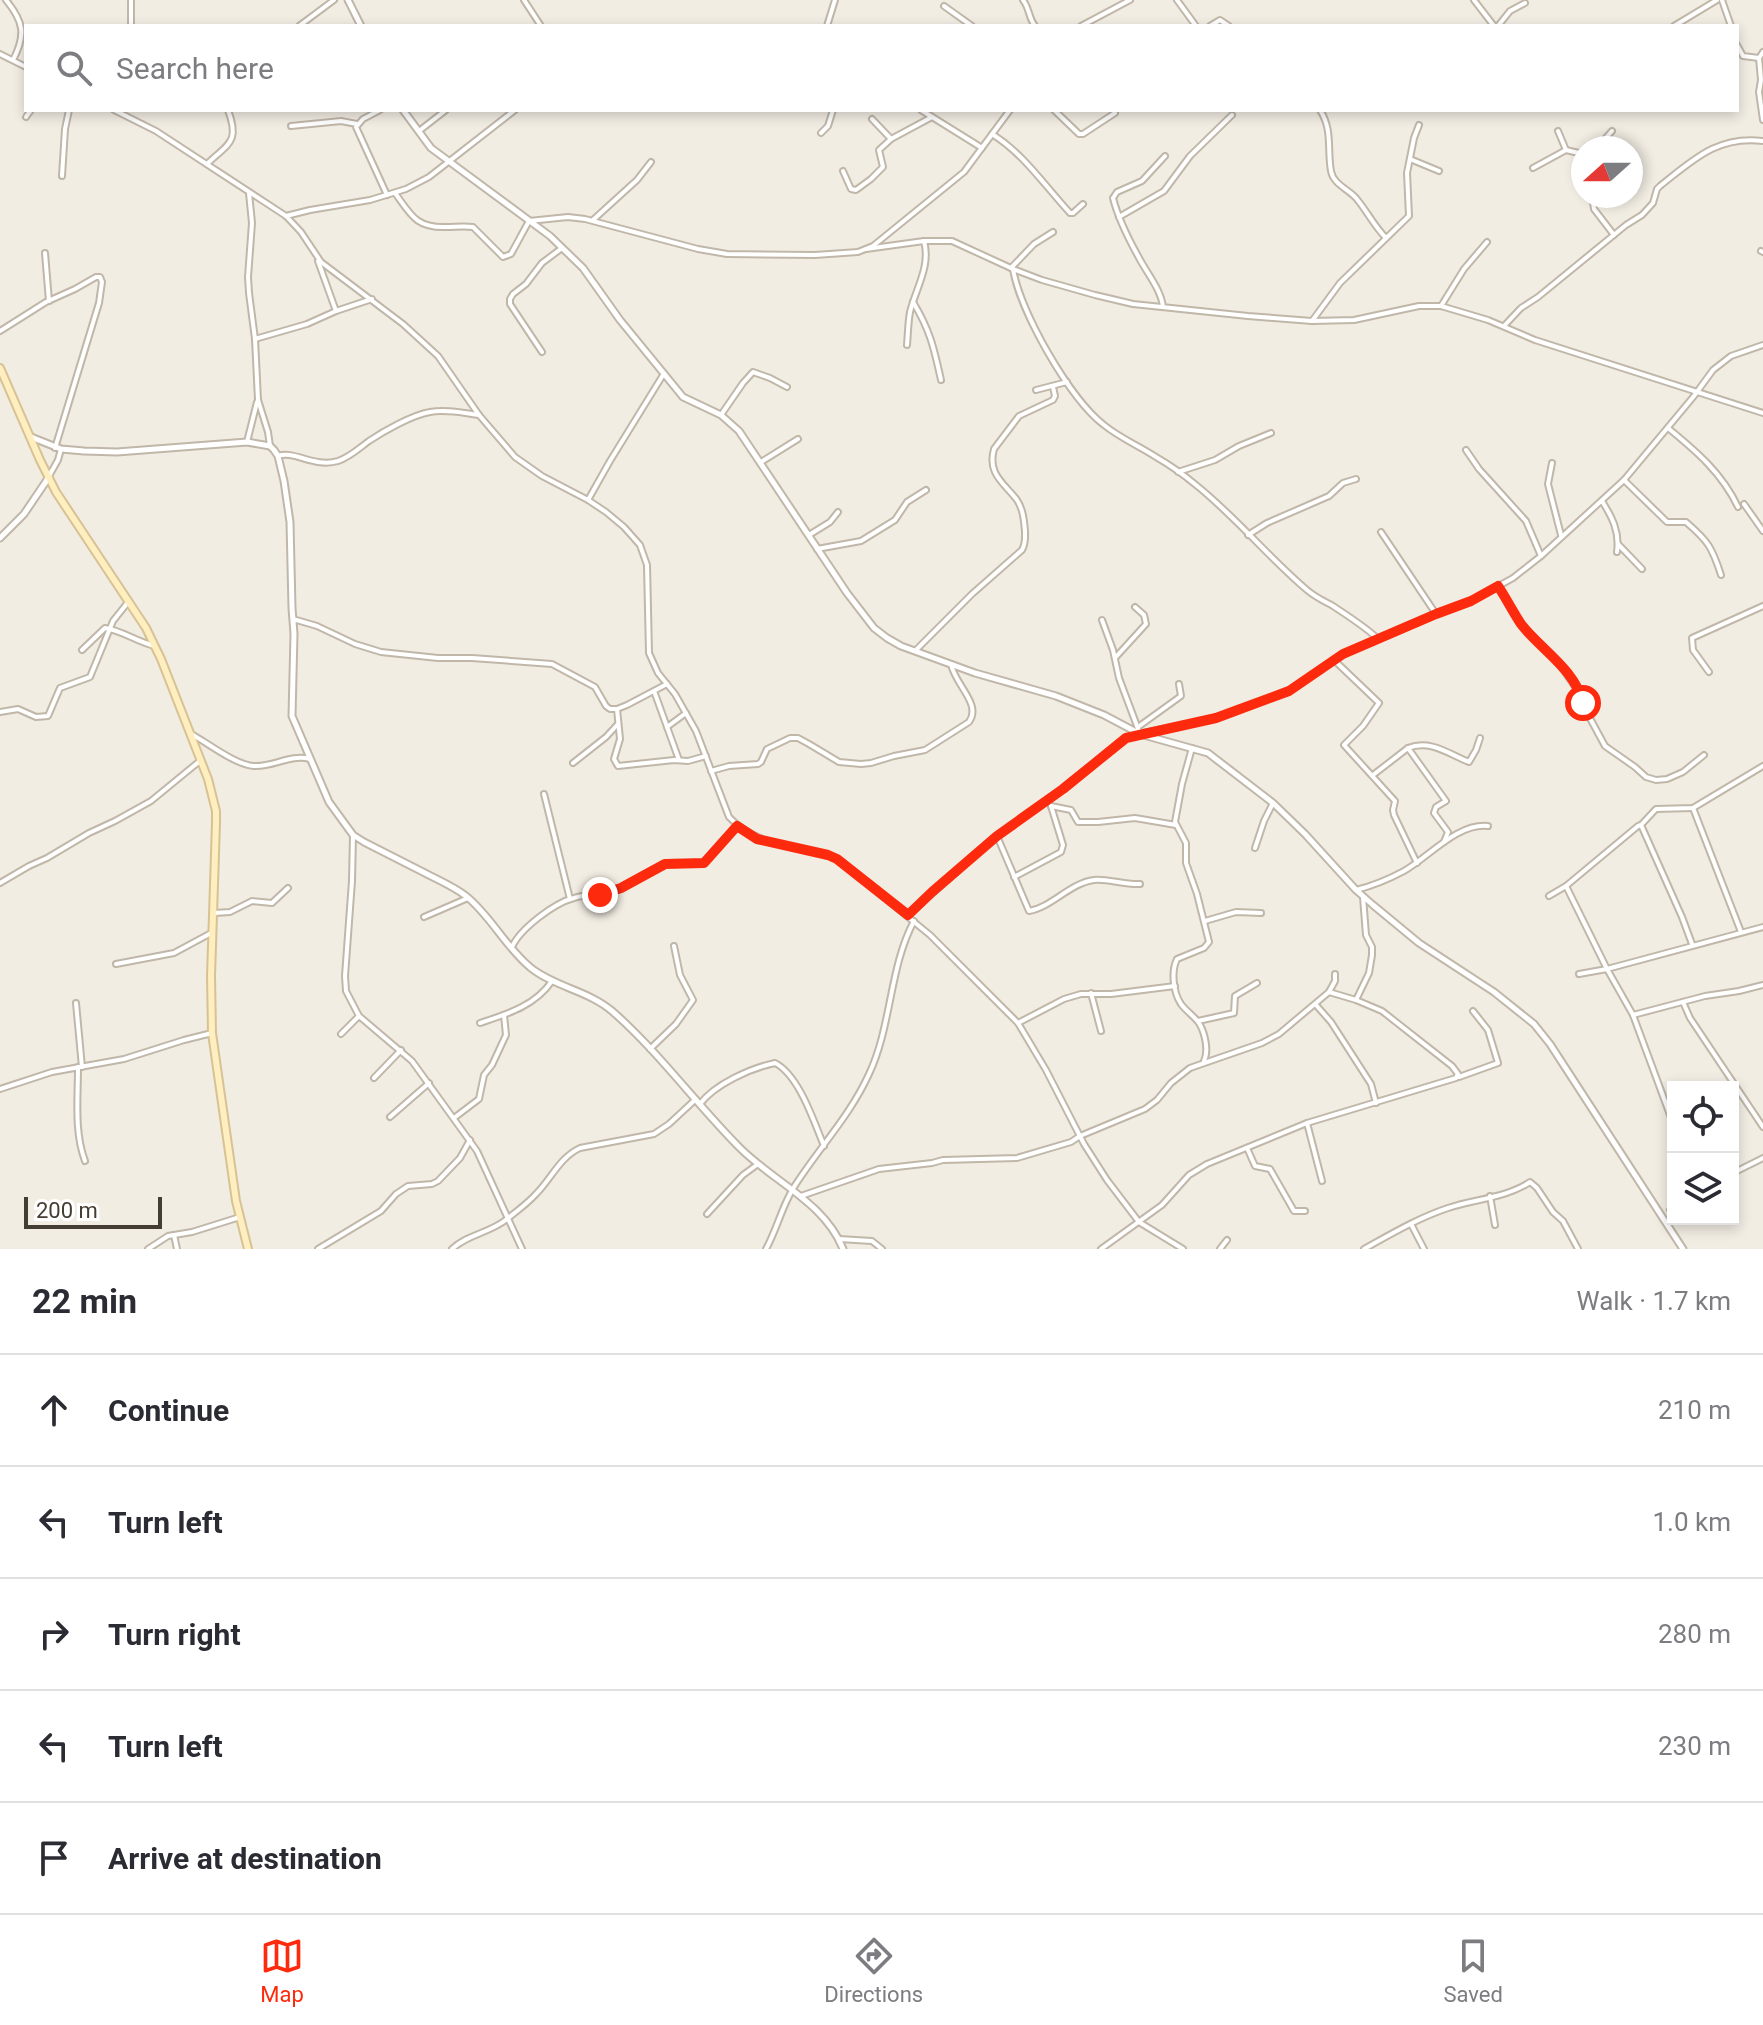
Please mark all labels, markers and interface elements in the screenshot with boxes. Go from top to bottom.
search box [24,24,1739,112]
icon: search [52,46,96,90]
text: Search here [116,51,274,86]
north arrow [1571,136,1643,208]
route start [1565,685,1601,721]
route end [582,877,618,913]
map controls [1667,1081,1739,1225]
button: locate [1667,1081,1739,1153]
button: layers [1667,1153,1739,1225]
scale bar [24,1193,162,1229]
text: 200 m [36,1198,98,1223]
text: 22 min [32,1281,137,1321]
text: Walk · 1.7 km [1577,1286,1731,1316]
icon: ahead [32,1388,76,1432]
text: Continue [108,1393,229,1428]
text: 210 m [1658,1395,1731,1425]
icon: left [32,1500,76,1544]
text: Turn left [108,1505,223,1540]
text: 1.0 km [1652,1507,1731,1537]
icon: right [32,1612,76,1656]
text: Turn right [108,1617,241,1652]
text: 280 m [1658,1619,1731,1649]
icon: left [32,1724,76,1768]
text: Turn left [108,1729,223,1764]
text: 230 m [1658,1731,1731,1761]
icon: arrive [32,1836,76,1880]
text: Arrive at destination [108,1841,382,1876]
tab: Map [260,1934,304,2007]
tab: Directions [824,1934,923,2007]
tab: Saved [1443,1934,1503,2007]

